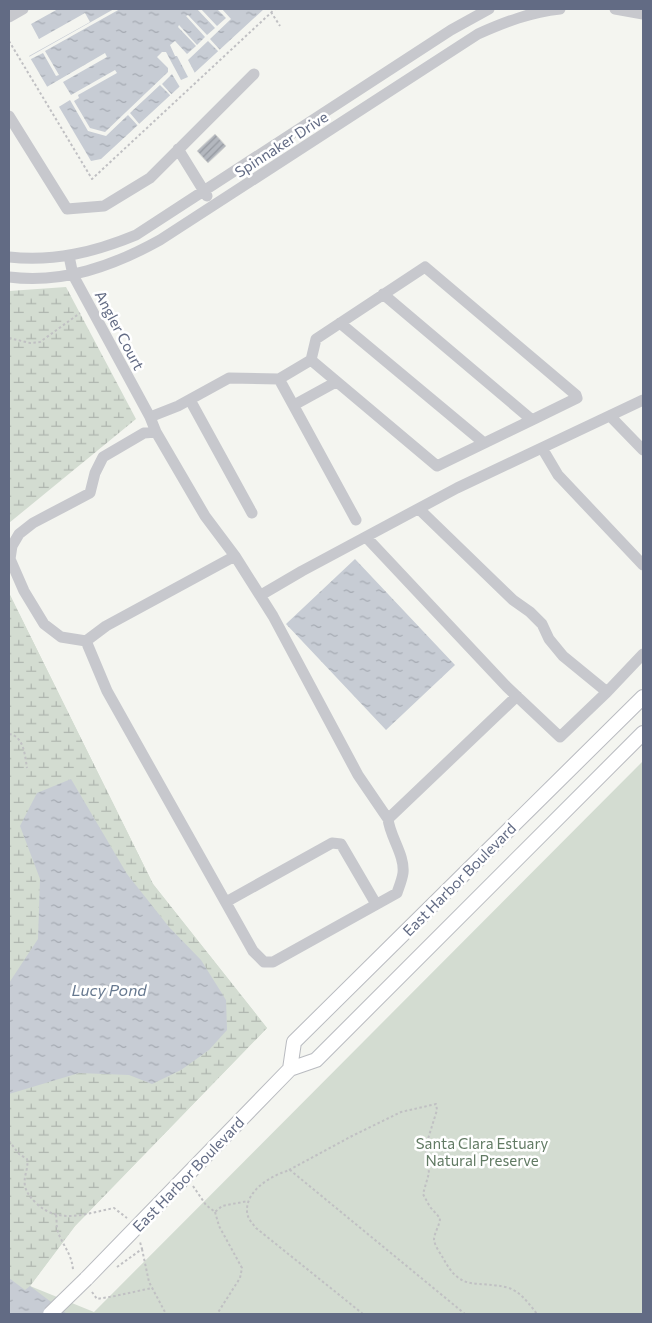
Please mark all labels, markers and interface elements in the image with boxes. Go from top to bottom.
street label: Spinnaker Drive [231,107,331,181]
street label: Angler Court [92,287,148,373]
street label: East Harbor Boulevard [399,819,519,939]
water label: Lucy Pond [71,980,147,999]
street label: East Harbor Boulevard [128,1113,248,1235]
park label: Santa Clara Estuary Natural Preserve [416,1134,548,1169]

